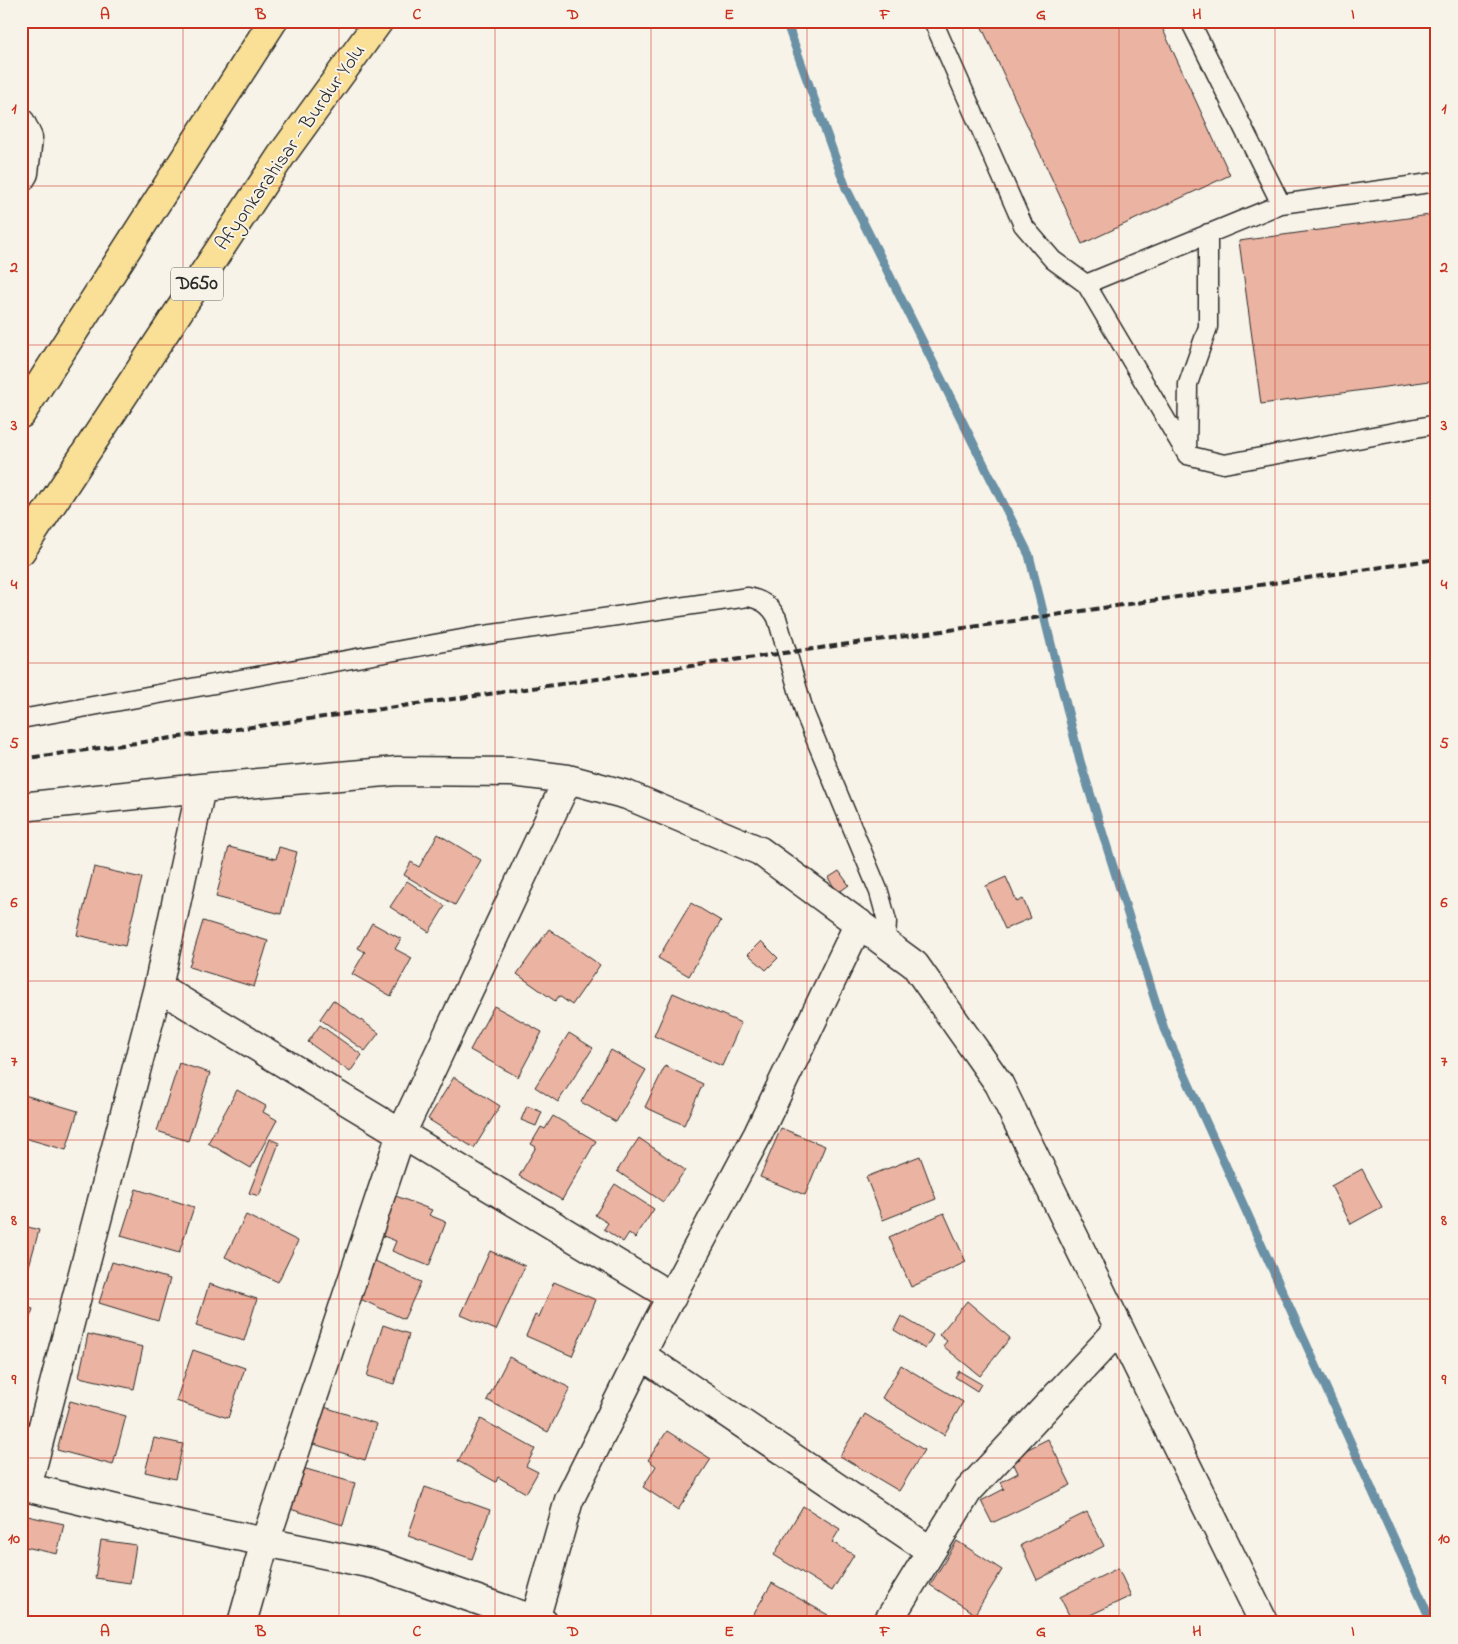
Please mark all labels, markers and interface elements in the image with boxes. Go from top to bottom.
text: A [100,3,110,27]
text: B [255,3,267,27]
text: C [413,3,422,27]
text: D [566,3,579,27]
text: E [724,3,734,27]
text: F [879,3,891,27]
text: G [1036,3,1046,27]
text: H [1192,3,1202,27]
text: I [1351,3,1355,27]
street label: Afyonkarahisar - Burdur Yolu [209,39,373,257]
text: 1 [11,97,17,121]
text: 1 [1441,97,1447,121]
text: 2 [9,256,18,280]
text: 2 [1439,256,1448,280]
road number: D650 [171,268,223,300]
text: 3 [10,414,18,438]
text: 3 [1440,414,1448,438]
text: 4 [10,573,18,597]
text: 4 [1440,573,1448,597]
text: 5 [9,732,19,756]
text: 5 [1439,732,1449,756]
text: 6 [9,891,18,915]
text: 6 [1439,891,1448,915]
text: 7 [11,1050,18,1074]
text: 7 [1441,1050,1448,1074]
text: 8 [10,1209,17,1233]
text: 8 [1440,1209,1447,1233]
text: 9 [11,1368,17,1392]
text: 9 [1441,1368,1447,1392]
text: 10 [8,1527,20,1551]
text: 10 [1438,1527,1450,1551]
text: A [100,1620,110,1644]
text: B [255,1620,267,1644]
text: C [413,1620,422,1644]
text: D [566,1620,579,1644]
text: E [724,1620,734,1644]
text: F [879,1620,891,1644]
text: G [1036,1620,1046,1644]
text: H [1192,1620,1202,1644]
text: I [1351,1620,1355,1644]

